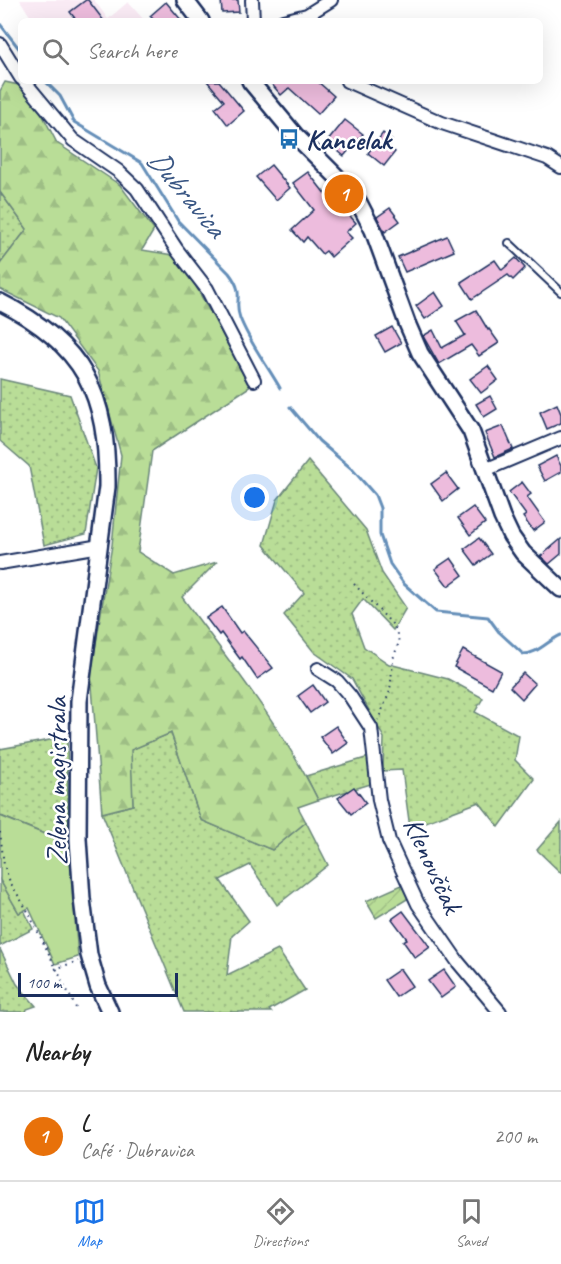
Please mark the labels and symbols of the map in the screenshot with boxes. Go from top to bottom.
place label: Kancelak [306,122,394,157]
bus stop icon: Kancelak [277,127,301,151]
water label: Dubravica [139,141,237,247]
pin: 1 [324,172,364,216]
your location [240,483,269,512]
street label: Zelena magistrala [39,695,74,865]
street label: Klenovščak [396,811,472,921]
scale bar [18,970,178,998]

